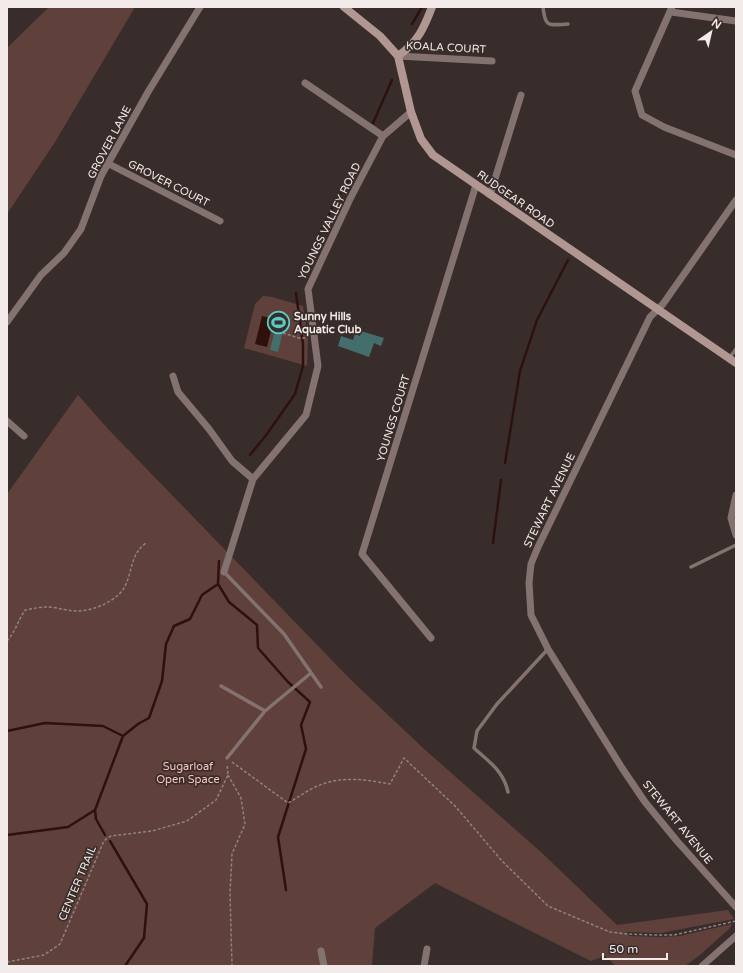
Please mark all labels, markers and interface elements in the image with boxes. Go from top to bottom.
north arrow [691,12,731,52]
text: N [709,16,724,32]
street label: KOALA COURT [405,39,487,56]
street label: GROVER LANE [85,104,134,181]
street label: GROVER COURT [126,157,212,210]
street label: YOUNGS VALLEY ROAD [295,161,364,282]
street label: RUDGEAR ROAD [474,168,557,231]
sports icon: Sunny Hills Aquatic Club [265,309,291,335]
place label: Sunny Hills Aquatic Club [294,310,362,337]
street label: YOUNGS COURT [374,373,413,463]
street label: STEWART AVENUE [521,451,578,550]
park label: Sugarloaf Open Space [156,760,220,786]
street label: STEWART AVENUE [640,778,715,867]
street label: CENTER TRAIL [56,843,99,923]
scale bar [603,935,667,961]
text: 50 m [609,942,638,956]

